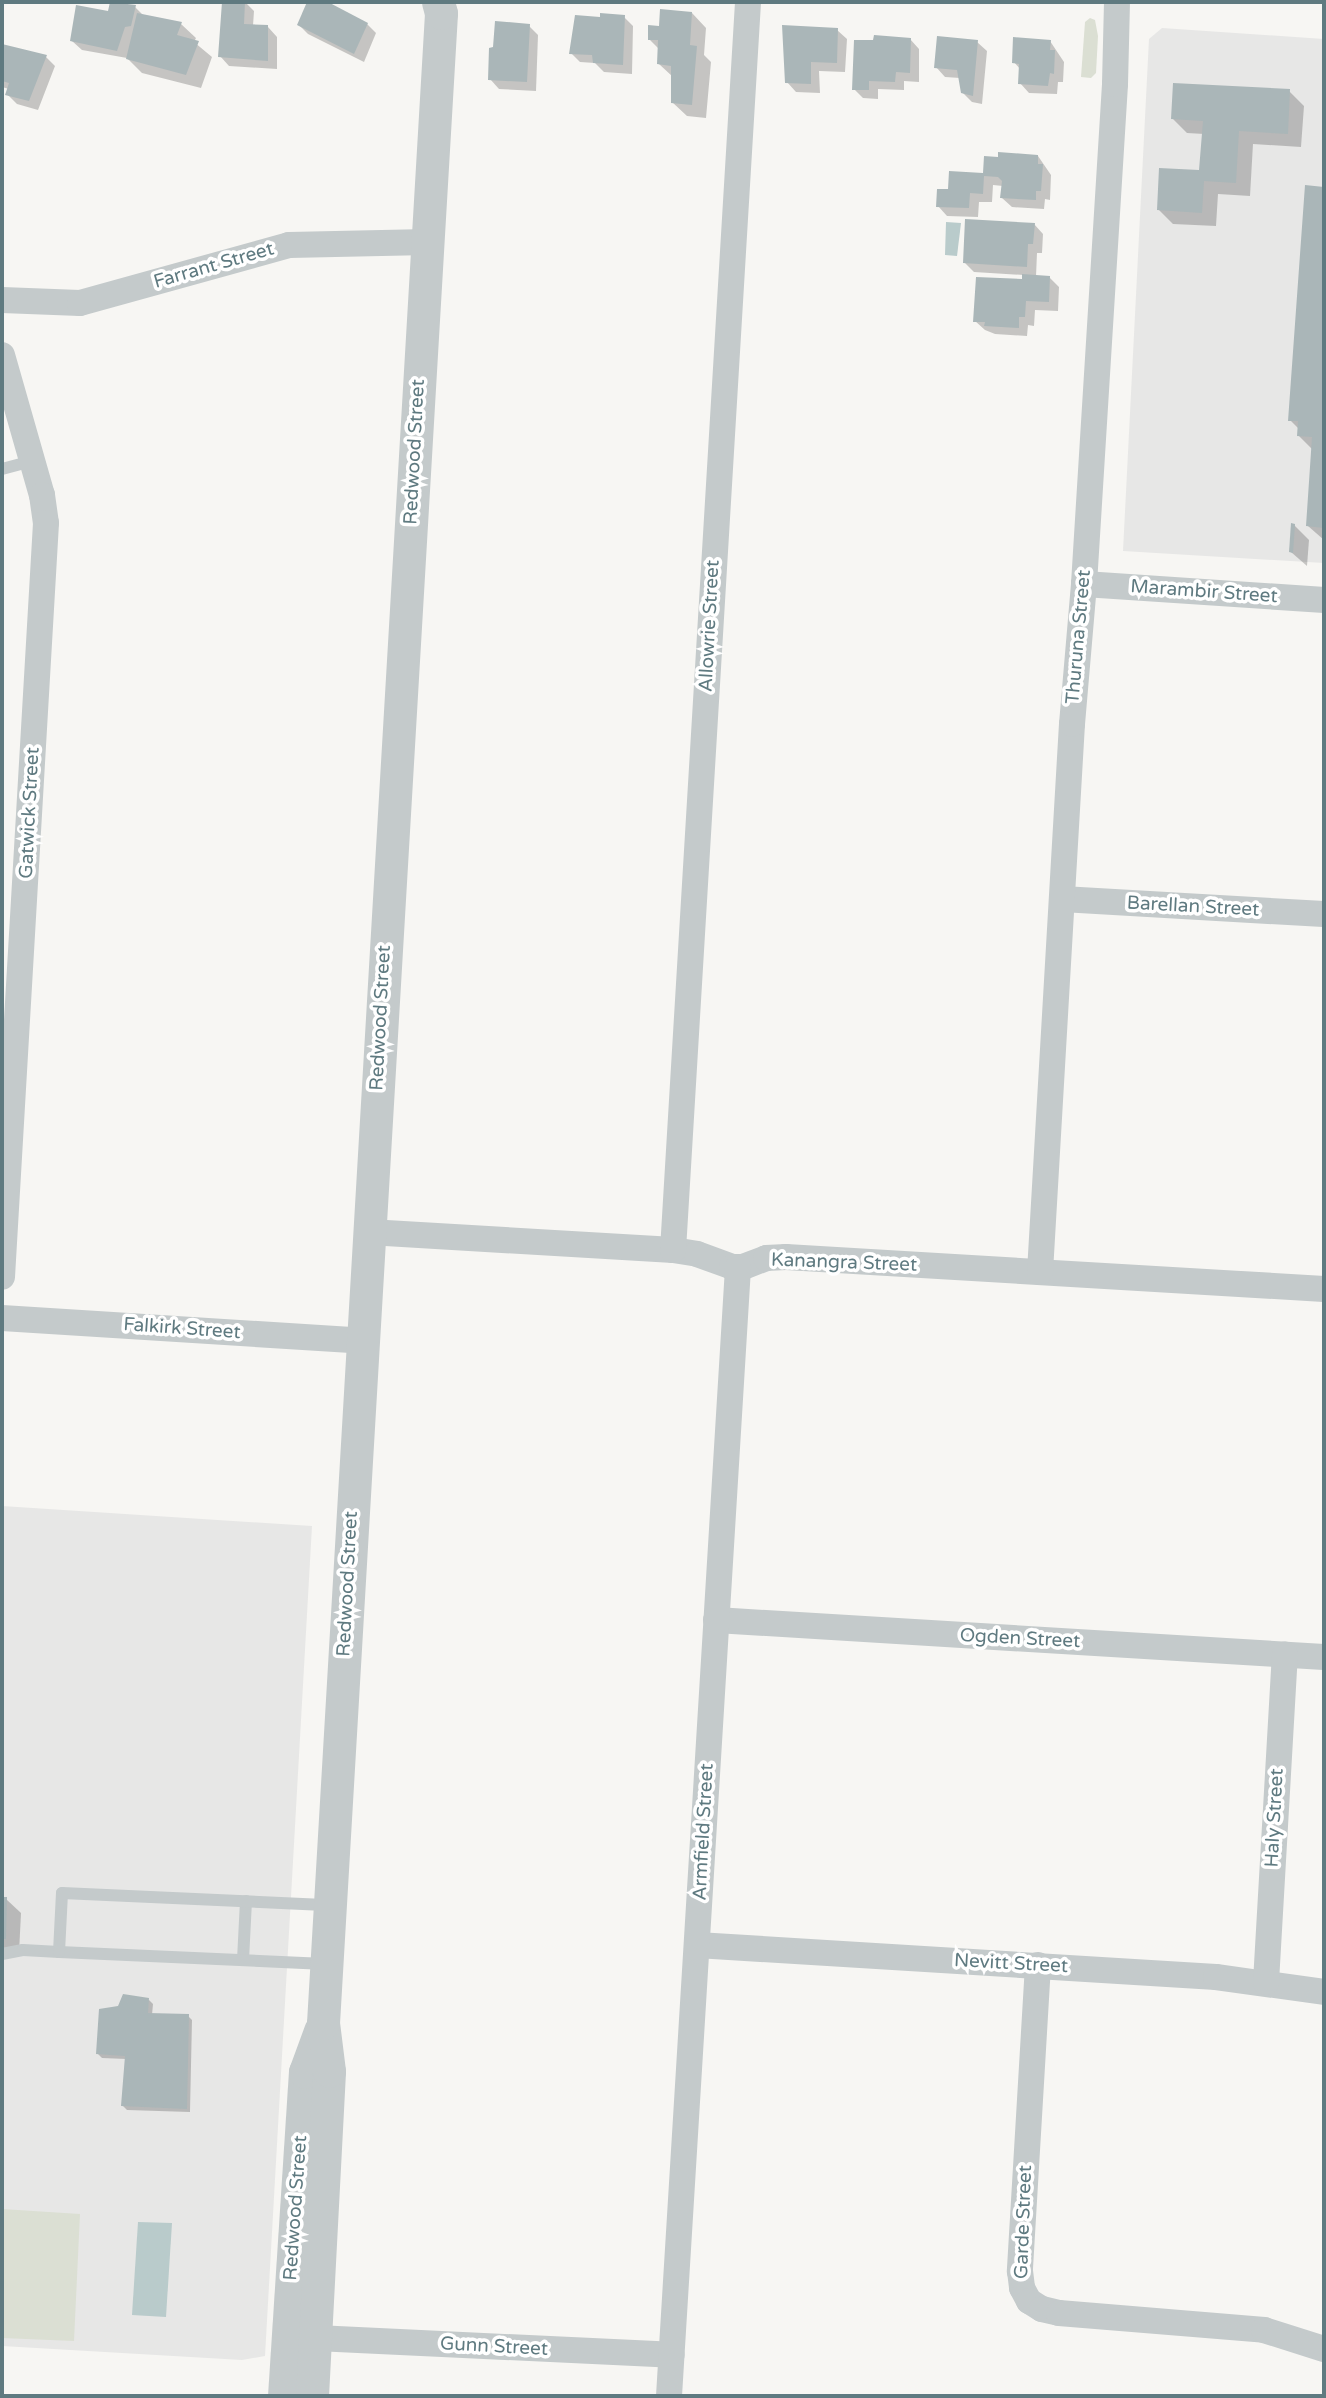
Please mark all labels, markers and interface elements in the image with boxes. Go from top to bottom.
street label: Farrant Street [151,238,277,294]
street label: Redwood Street [400,379,430,525]
street label: Allowrie Street [695,559,725,693]
street label: Thuruna Street [1062,569,1096,705]
street label: Marambir Street [1130,575,1278,609]
street label: Gatwick Street [15,747,45,879]
street label: Barellan Street [1126,892,1260,922]
street label: Redwood Street [366,945,396,1091]
street label: Kanangra Street [770,1249,918,1277]
street label: Falkirk Street [123,1314,241,1344]
street label: Redwood Street [333,1511,363,1657]
street label: Ogden Street [959,1624,1081,1654]
street label: Armfield Street [689,1763,719,1901]
street label: Haly Street [1261,1768,1289,1868]
street label: Nevitt Street [953,1950,1069,1978]
street label: Redwood Street [280,2135,312,2281]
street label: Garde Street [1011,2165,1037,2279]
street label: Gunn Street [439,2333,549,2361]

